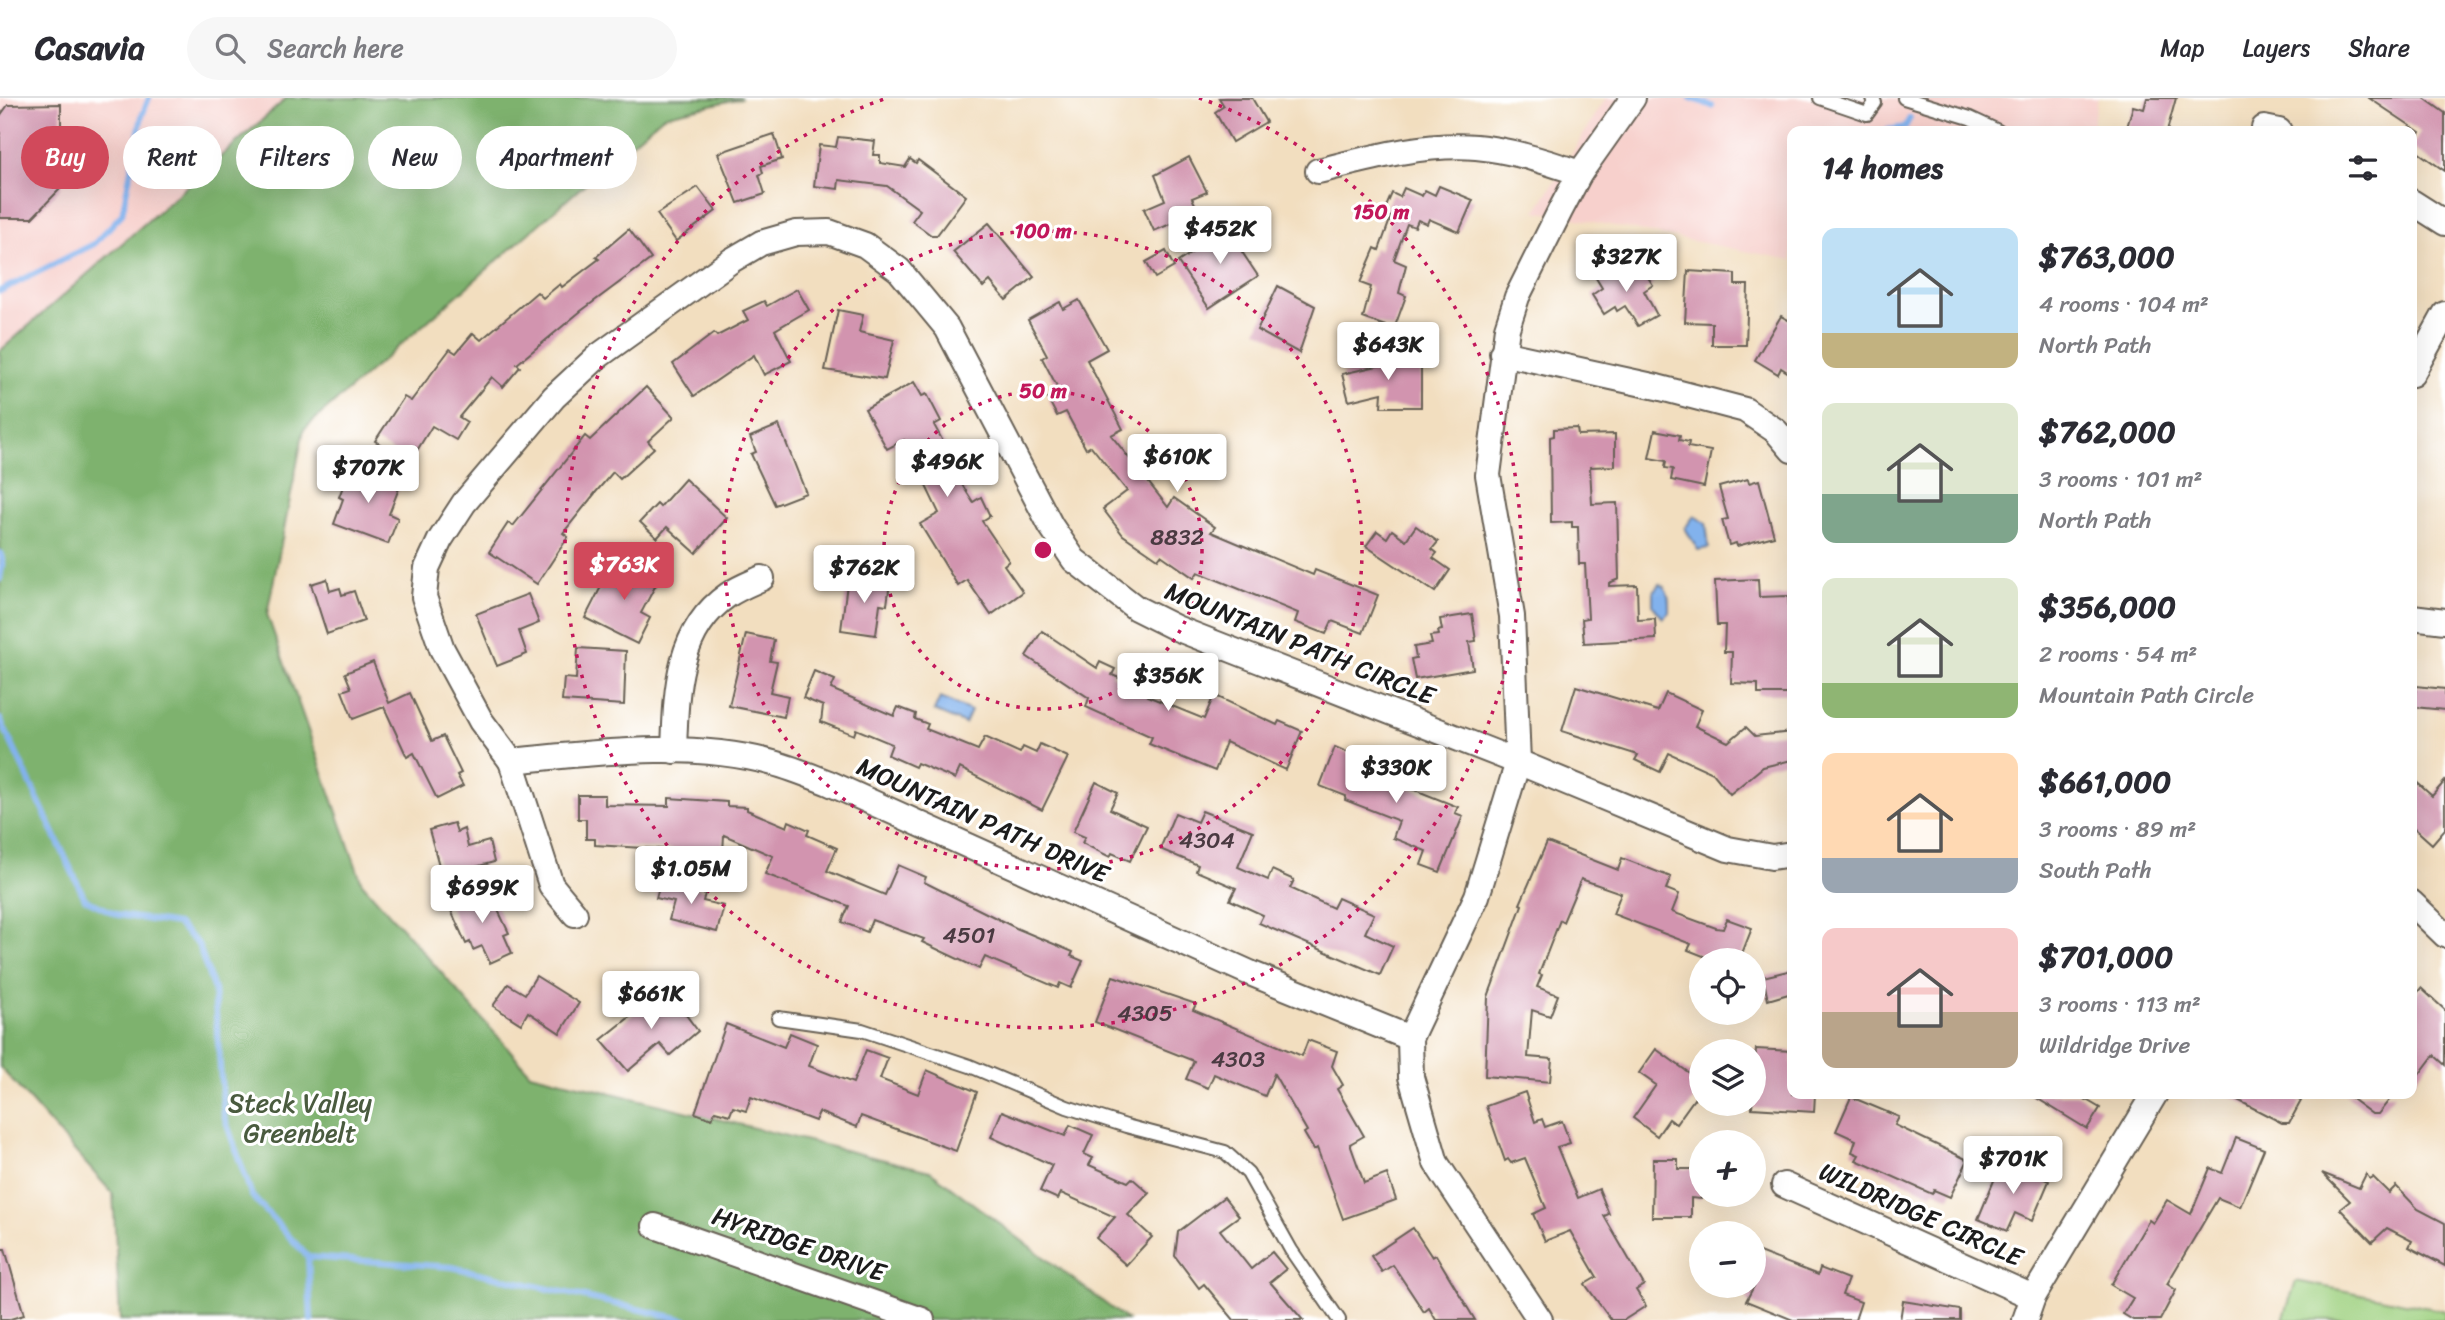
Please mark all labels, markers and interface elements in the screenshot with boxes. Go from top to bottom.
search box [187,17,677,80]
text: Casavia [35,19,145,77]
text: Search here [267,25,404,71]
text: Map [2160,27,2205,69]
text: Layers [2243,27,2310,69]
text: Share [2348,27,2410,69]
icon: search [211,29,249,67]
chip: Buy [21,126,109,189]
chip: Rent [123,126,222,189]
chip: Filters [236,126,354,189]
chip: New [368,126,462,189]
chip: Apartment [476,126,637,189]
text: 14 homes [1822,141,1943,195]
icon: filters [2344,149,2382,187]
text: 150 m [1353,193,1410,231]
pin: $452K [1171,206,1269,266]
text: $452K [1184,208,1256,249]
text: 100 m [1014,212,1072,250]
text: $763,000 [2039,230,2175,284]
pin: $327K [1577,234,1675,294]
text: $327K [1592,236,1660,277]
icon: home [1878,256,1962,340]
text: 4 rooms · 104 m² [2039,284,2209,325]
pin: $643K [1339,322,1437,382]
text: $643K [1353,324,1423,365]
text: North Path [2039,325,2151,366]
text: 50 m [1019,372,1068,410]
text: $762,000 [2039,405,2176,459]
icon: home [1878,431,1962,515]
pin: $610K [1128,434,1226,494]
text: $610K [1144,436,1210,477]
pin: $496K [898,440,996,499]
text: $496K [911,441,983,482]
pin: $707K [319,446,417,505]
text: $707K [333,447,403,488]
text: 3 rooms · 101 m² [2039,459,2203,500]
text: North Path [2039,500,2151,541]
house number: 8832 [1150,517,1204,558]
centre of rings [1031,538,1055,562]
pin: $763K [575,542,673,602]
text: $763K [590,544,658,585]
pin: $762K [815,546,913,605]
text: $762K [830,547,898,588]
street label: MOUNTAIN PATH CIRCLE [1158,568,1443,719]
text: $356,000 [2039,580,2176,634]
icon: home [1878,606,1962,690]
text: 2 rooms · 54 m² [2039,634,2197,675]
pin: $356K [1119,654,1217,713]
text: $356K [1133,655,1203,696]
text: Mountain Path Circle [2039,675,2254,716]
street label: MOUNTAIN PATH DRIVE [849,744,1118,897]
pin: $330K [1347,746,1445,805]
text: $330K [1361,747,1431,788]
text: $661,000 [2039,755,2171,809]
icon: home [1878,781,1962,865]
text: 3 rooms · 89 m² [2039,809,2196,850]
house number: 4304 [1179,820,1235,861]
pin: $1.05M [634,846,748,906]
text: $1.05M [651,848,731,889]
text: South Path [2039,850,2152,891]
pin: $699K [433,866,531,925]
text: $699K [447,867,517,908]
house number: 4501 [943,915,996,956]
text: $701,000 [2039,930,2173,984]
map controls [1689,948,1766,1298]
button: locate [1689,948,1766,1025]
icon: home [1878,956,1962,1040]
pin: $661K [602,972,700,1031]
text: $661K [618,973,684,1014]
text: 3 rooms · 113 m² [2039,984,2201,1025]
house number: 4305 [1117,993,1173,1034]
text: Wildridge Drive [2039,1025,2190,1066]
house number: 4303 [1211,1039,1265,1080]
button: layers [1689,1039,1766,1116]
park label: Steck Valley Greenbelt [228,1080,373,1156]
button: + [1689,1130,1766,1207]
pin: $701K [1964,1136,2062,1196]
text: $701K [1980,1138,2047,1179]
street label: WILDRIDGE CIRCLE [1812,1148,2032,1280]
street label: HYRIDGE DRIVE [706,1193,893,1296]
button: − [1689,1221,1766,1298]

